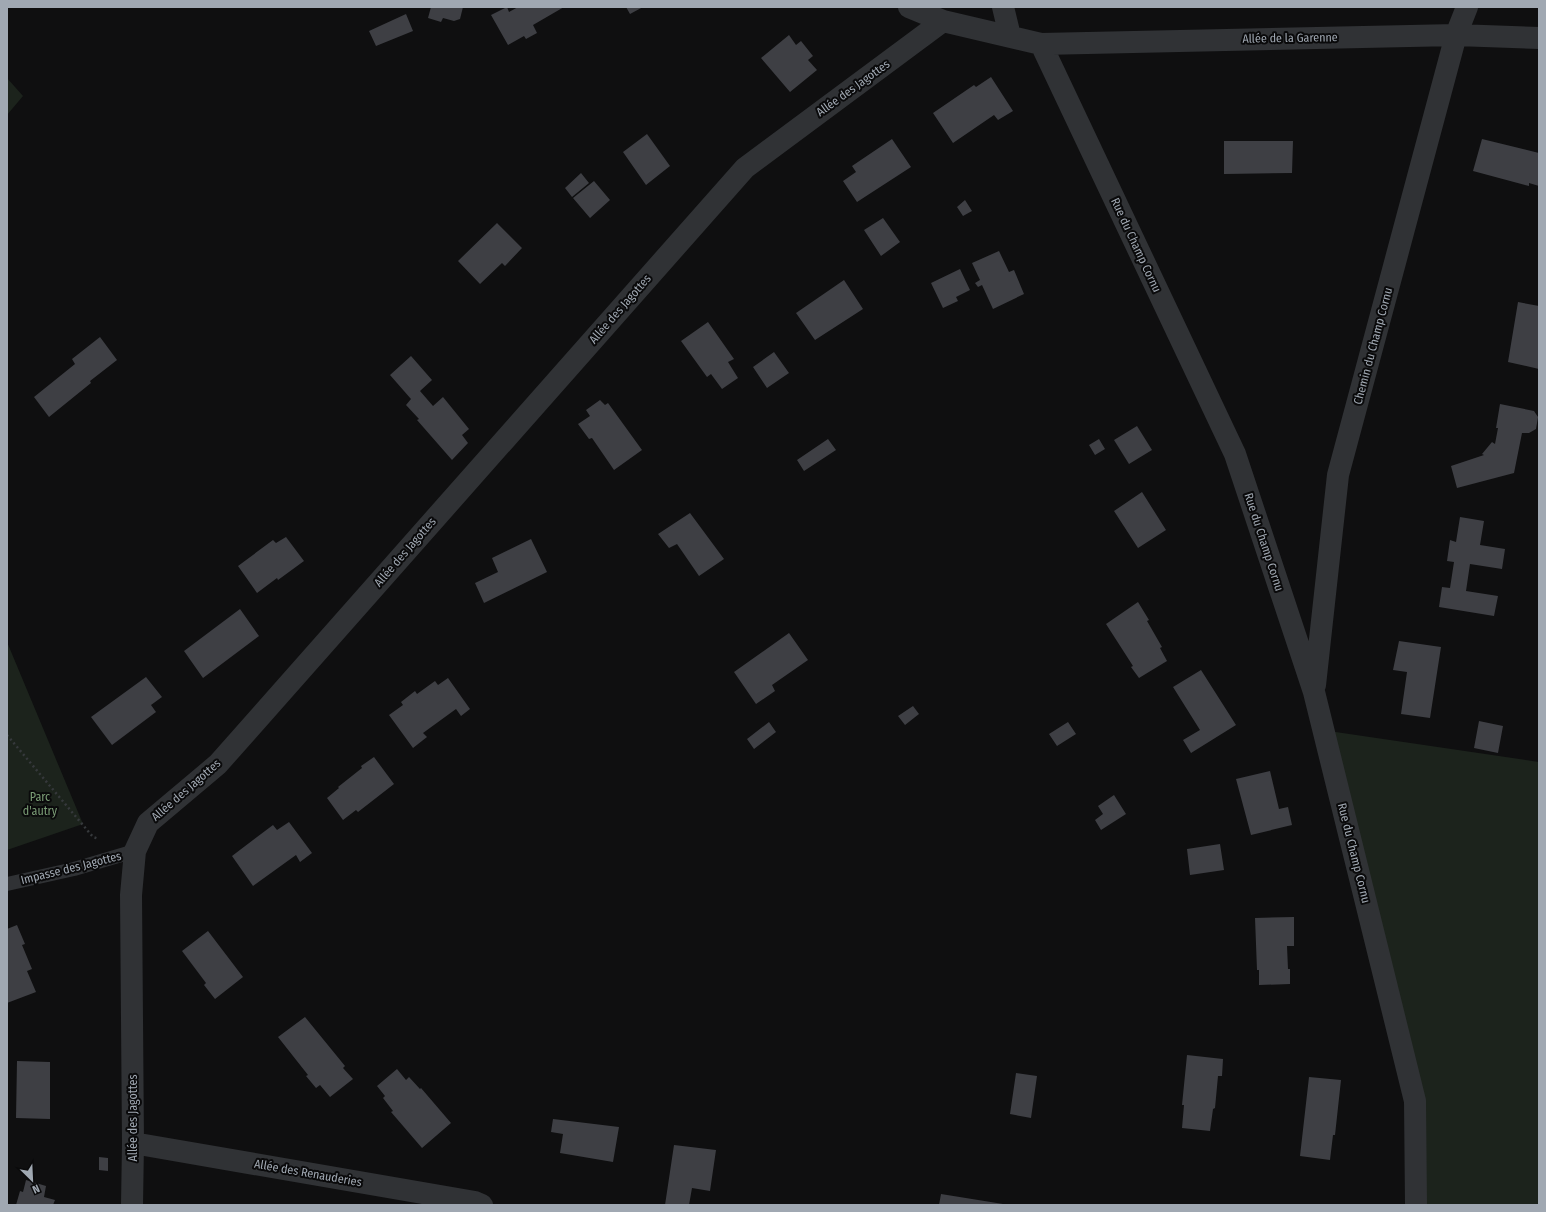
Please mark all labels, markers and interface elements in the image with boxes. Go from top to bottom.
street label: Allée de la Garenne [1242,30,1338,46]
street label: Allée des Jagottes [814,57,892,119]
street label: Rue du Champ Cornu [1108,196,1164,294]
street label: Allée des Jagottes [586,272,654,346]
street label: Chemin du Champ Cornu [1351,286,1395,406]
street label: Rue du Champ Cornu [1241,491,1287,593]
street label: Allée des Jagottes [371,515,439,589]
street label: Allée des Jagottes [149,756,223,824]
park label: Parc d'autry [23,790,58,818]
street label: Rue du Champ Cornu [1335,801,1373,905]
street label: Impasse des Jagottes [19,849,123,887]
street label: Allée des Jagottes [126,1074,140,1162]
street label: Allée des Renauderies [253,1157,363,1189]
north arrow [12,1160,52,1200]
text: N [30,1181,42,1196]

